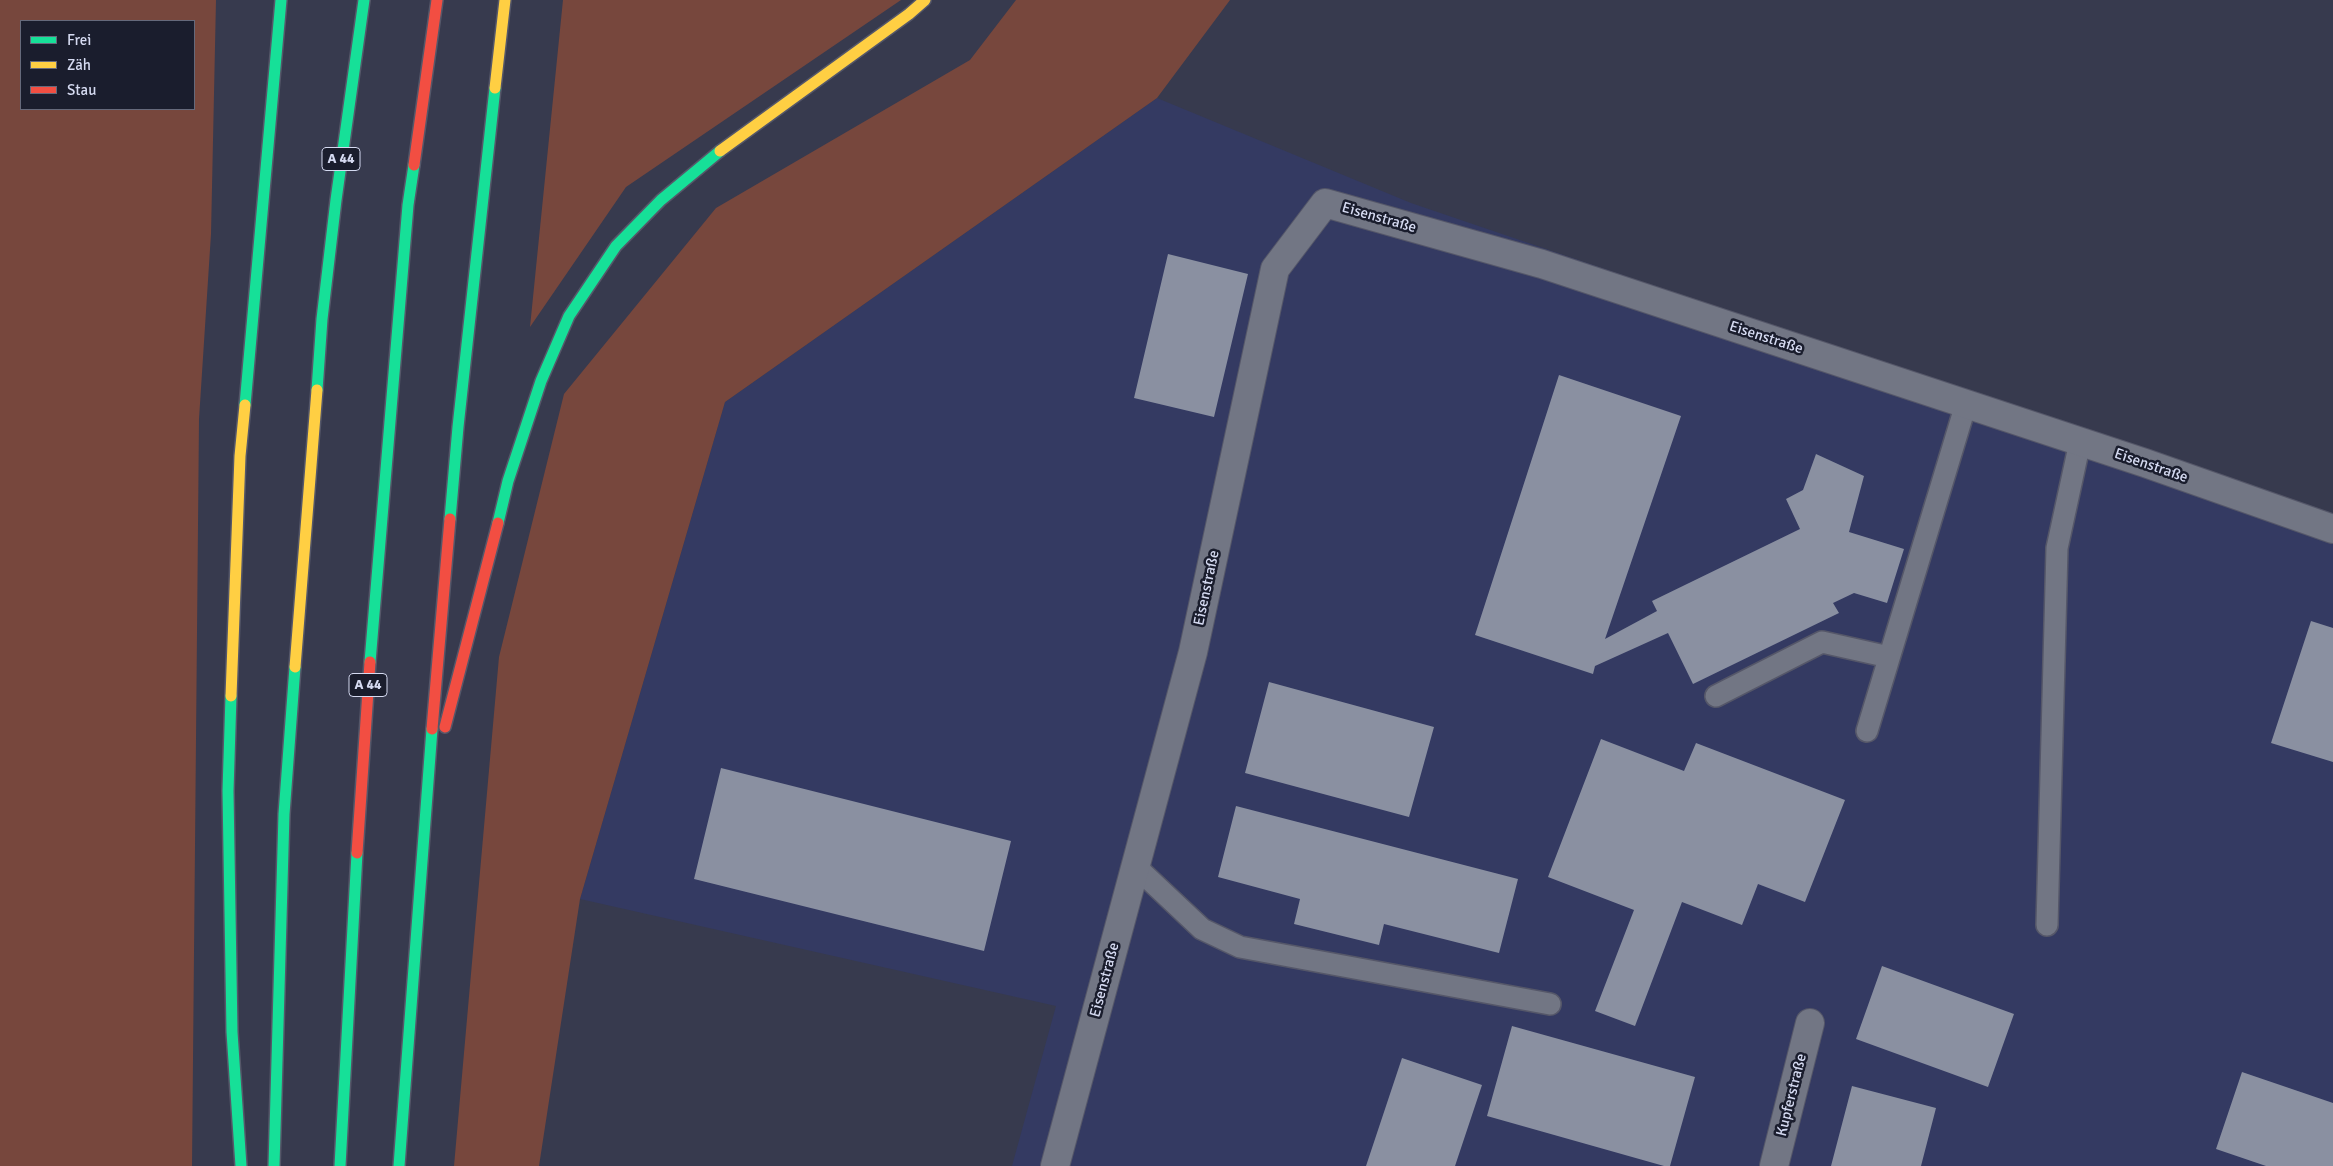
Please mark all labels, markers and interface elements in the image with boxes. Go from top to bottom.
legend [20,20,195,110]
text: Frei [67,31,91,49]
text: Zäh [67,56,91,74]
text: Stau [67,81,96,99]
road number: A 44 [322,148,360,170]
street label: Eisenstraße [1340,199,1418,237]
street label: Eisenstraße [1727,318,1805,358]
street label: Eisenstraße [2112,445,2190,487]
street label: Eisenstraße [1190,549,1224,627]
road number: A 44 [349,674,387,696]
street label: Eisenstraße [1086,941,1124,1019]
street label: Kupferstraße [1773,1052,1811,1138]

